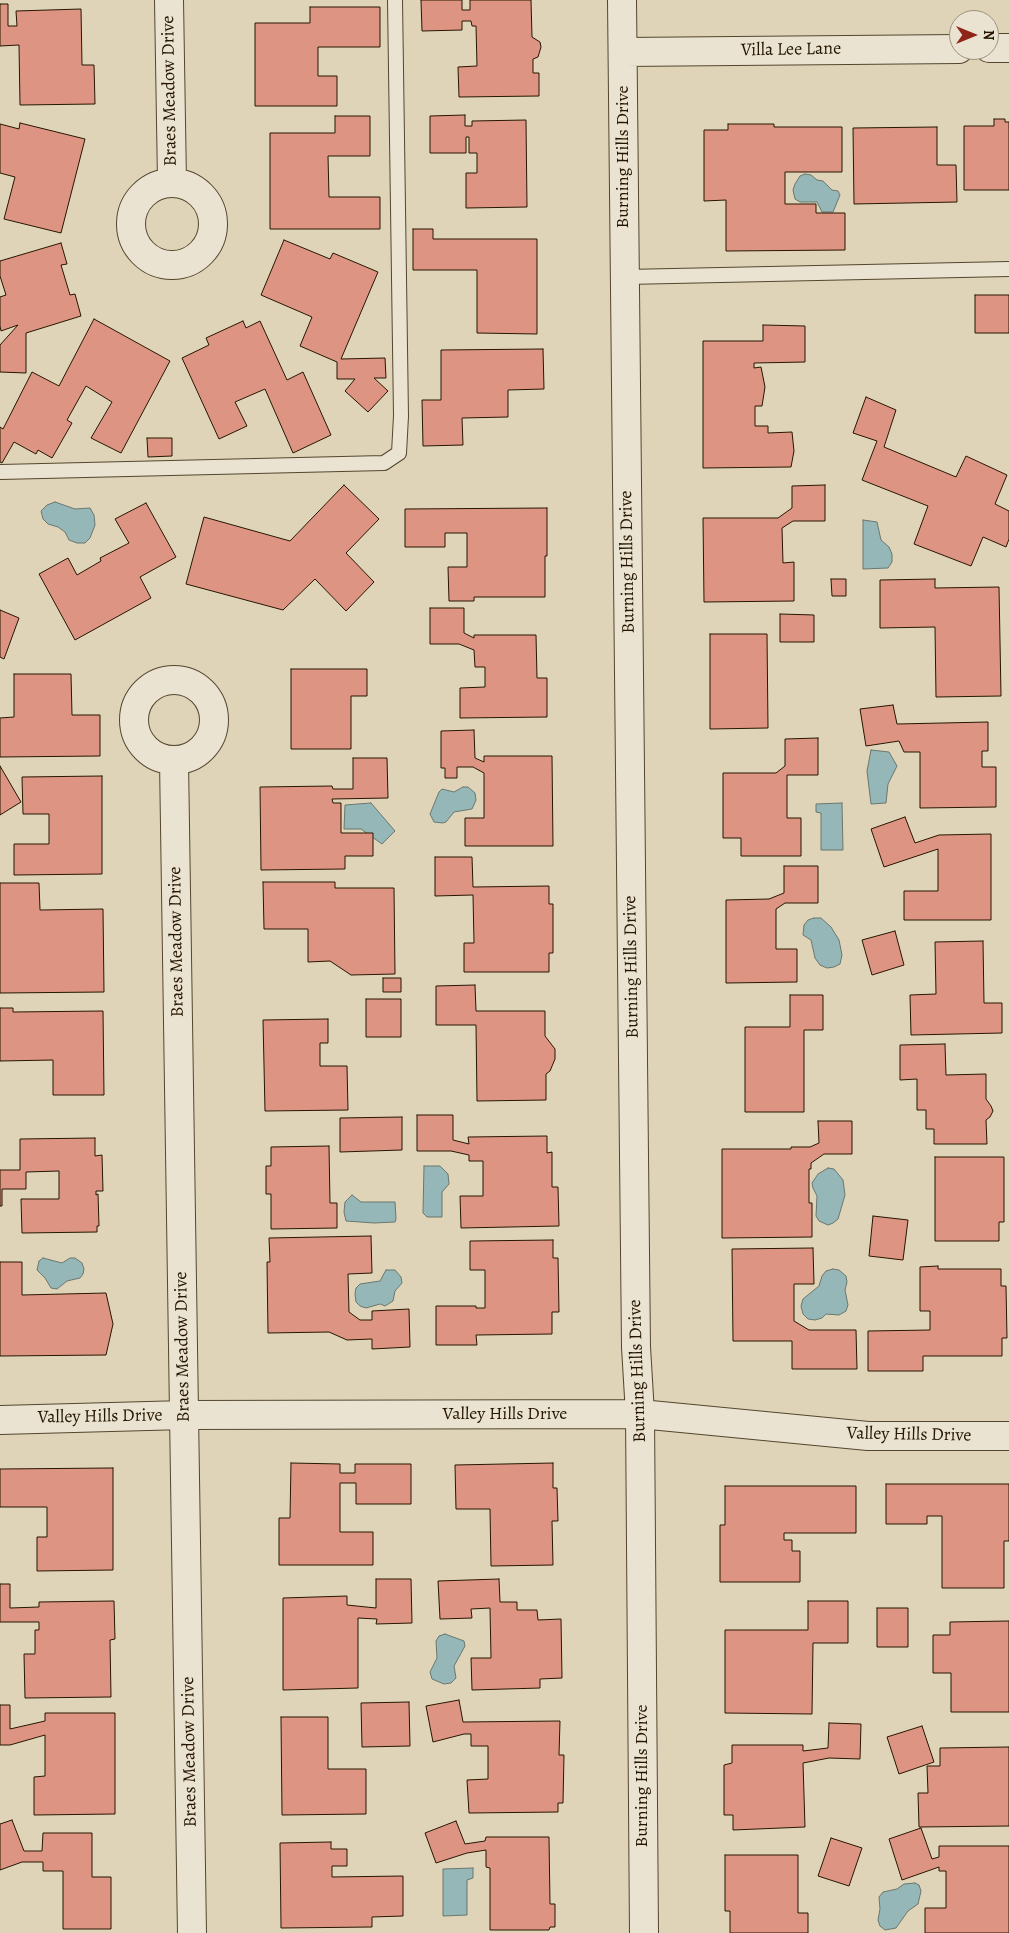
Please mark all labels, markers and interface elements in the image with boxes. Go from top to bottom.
north arrow [949,10,999,60]
street label: Braes Meadow Drive [158,15,182,167]
text: N [979,30,998,40]
street label: Villa Lee Lane [741,38,841,62]
street label: Burning Hills Drive [613,85,635,229]
street label: Burning Hills Drive [616,490,640,634]
street label: Braes Meadow Drive [165,866,189,1018]
street label: Burning Hills Drive [620,895,644,1039]
street label: Braes Meadow Drive [171,1271,195,1423]
street label: Burning Hills Drive [625,1299,651,1443]
street label: Valley Hills Drive [443,1404,567,1426]
street label: Valley Hills Drive [37,1405,163,1429]
street label: Valley Hills Drive [846,1423,972,1447]
street label: Braes Meadow Drive [178,1676,202,1828]
street label: Burning Hills Drive [632,1704,654,1848]

